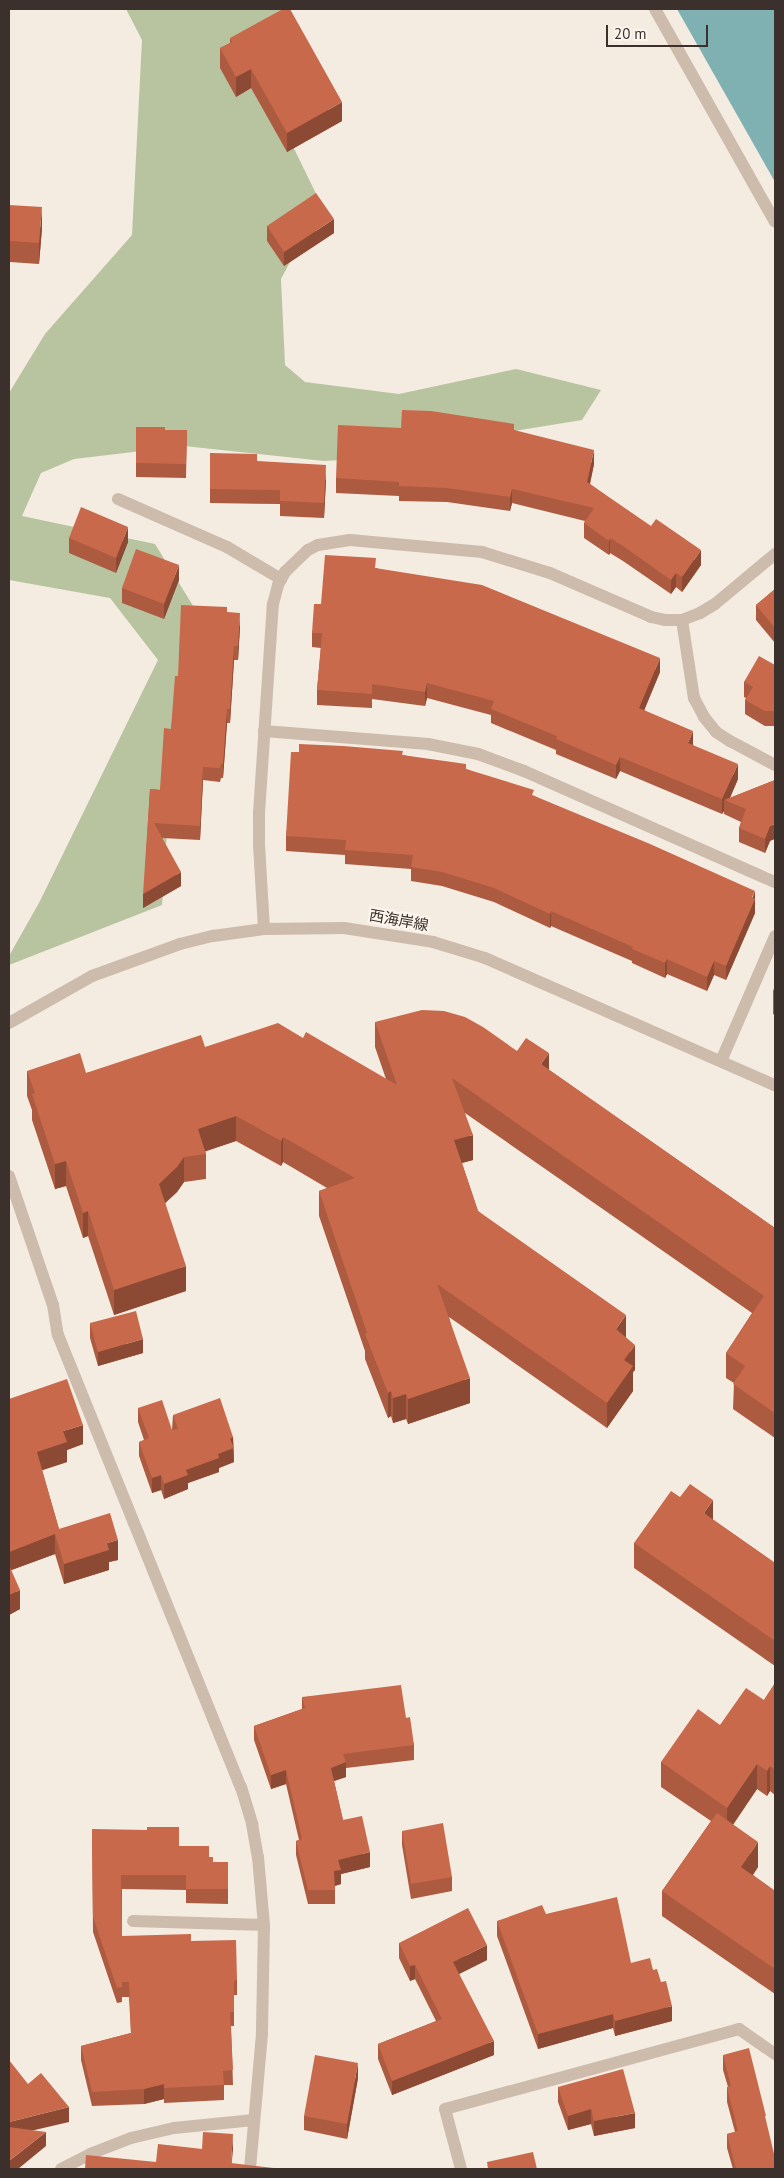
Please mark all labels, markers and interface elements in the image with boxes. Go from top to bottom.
scale bar [609,15,712,47]
text: 20 m [614,24,647,43]
street label: 西海岸線 [368,906,430,934]

